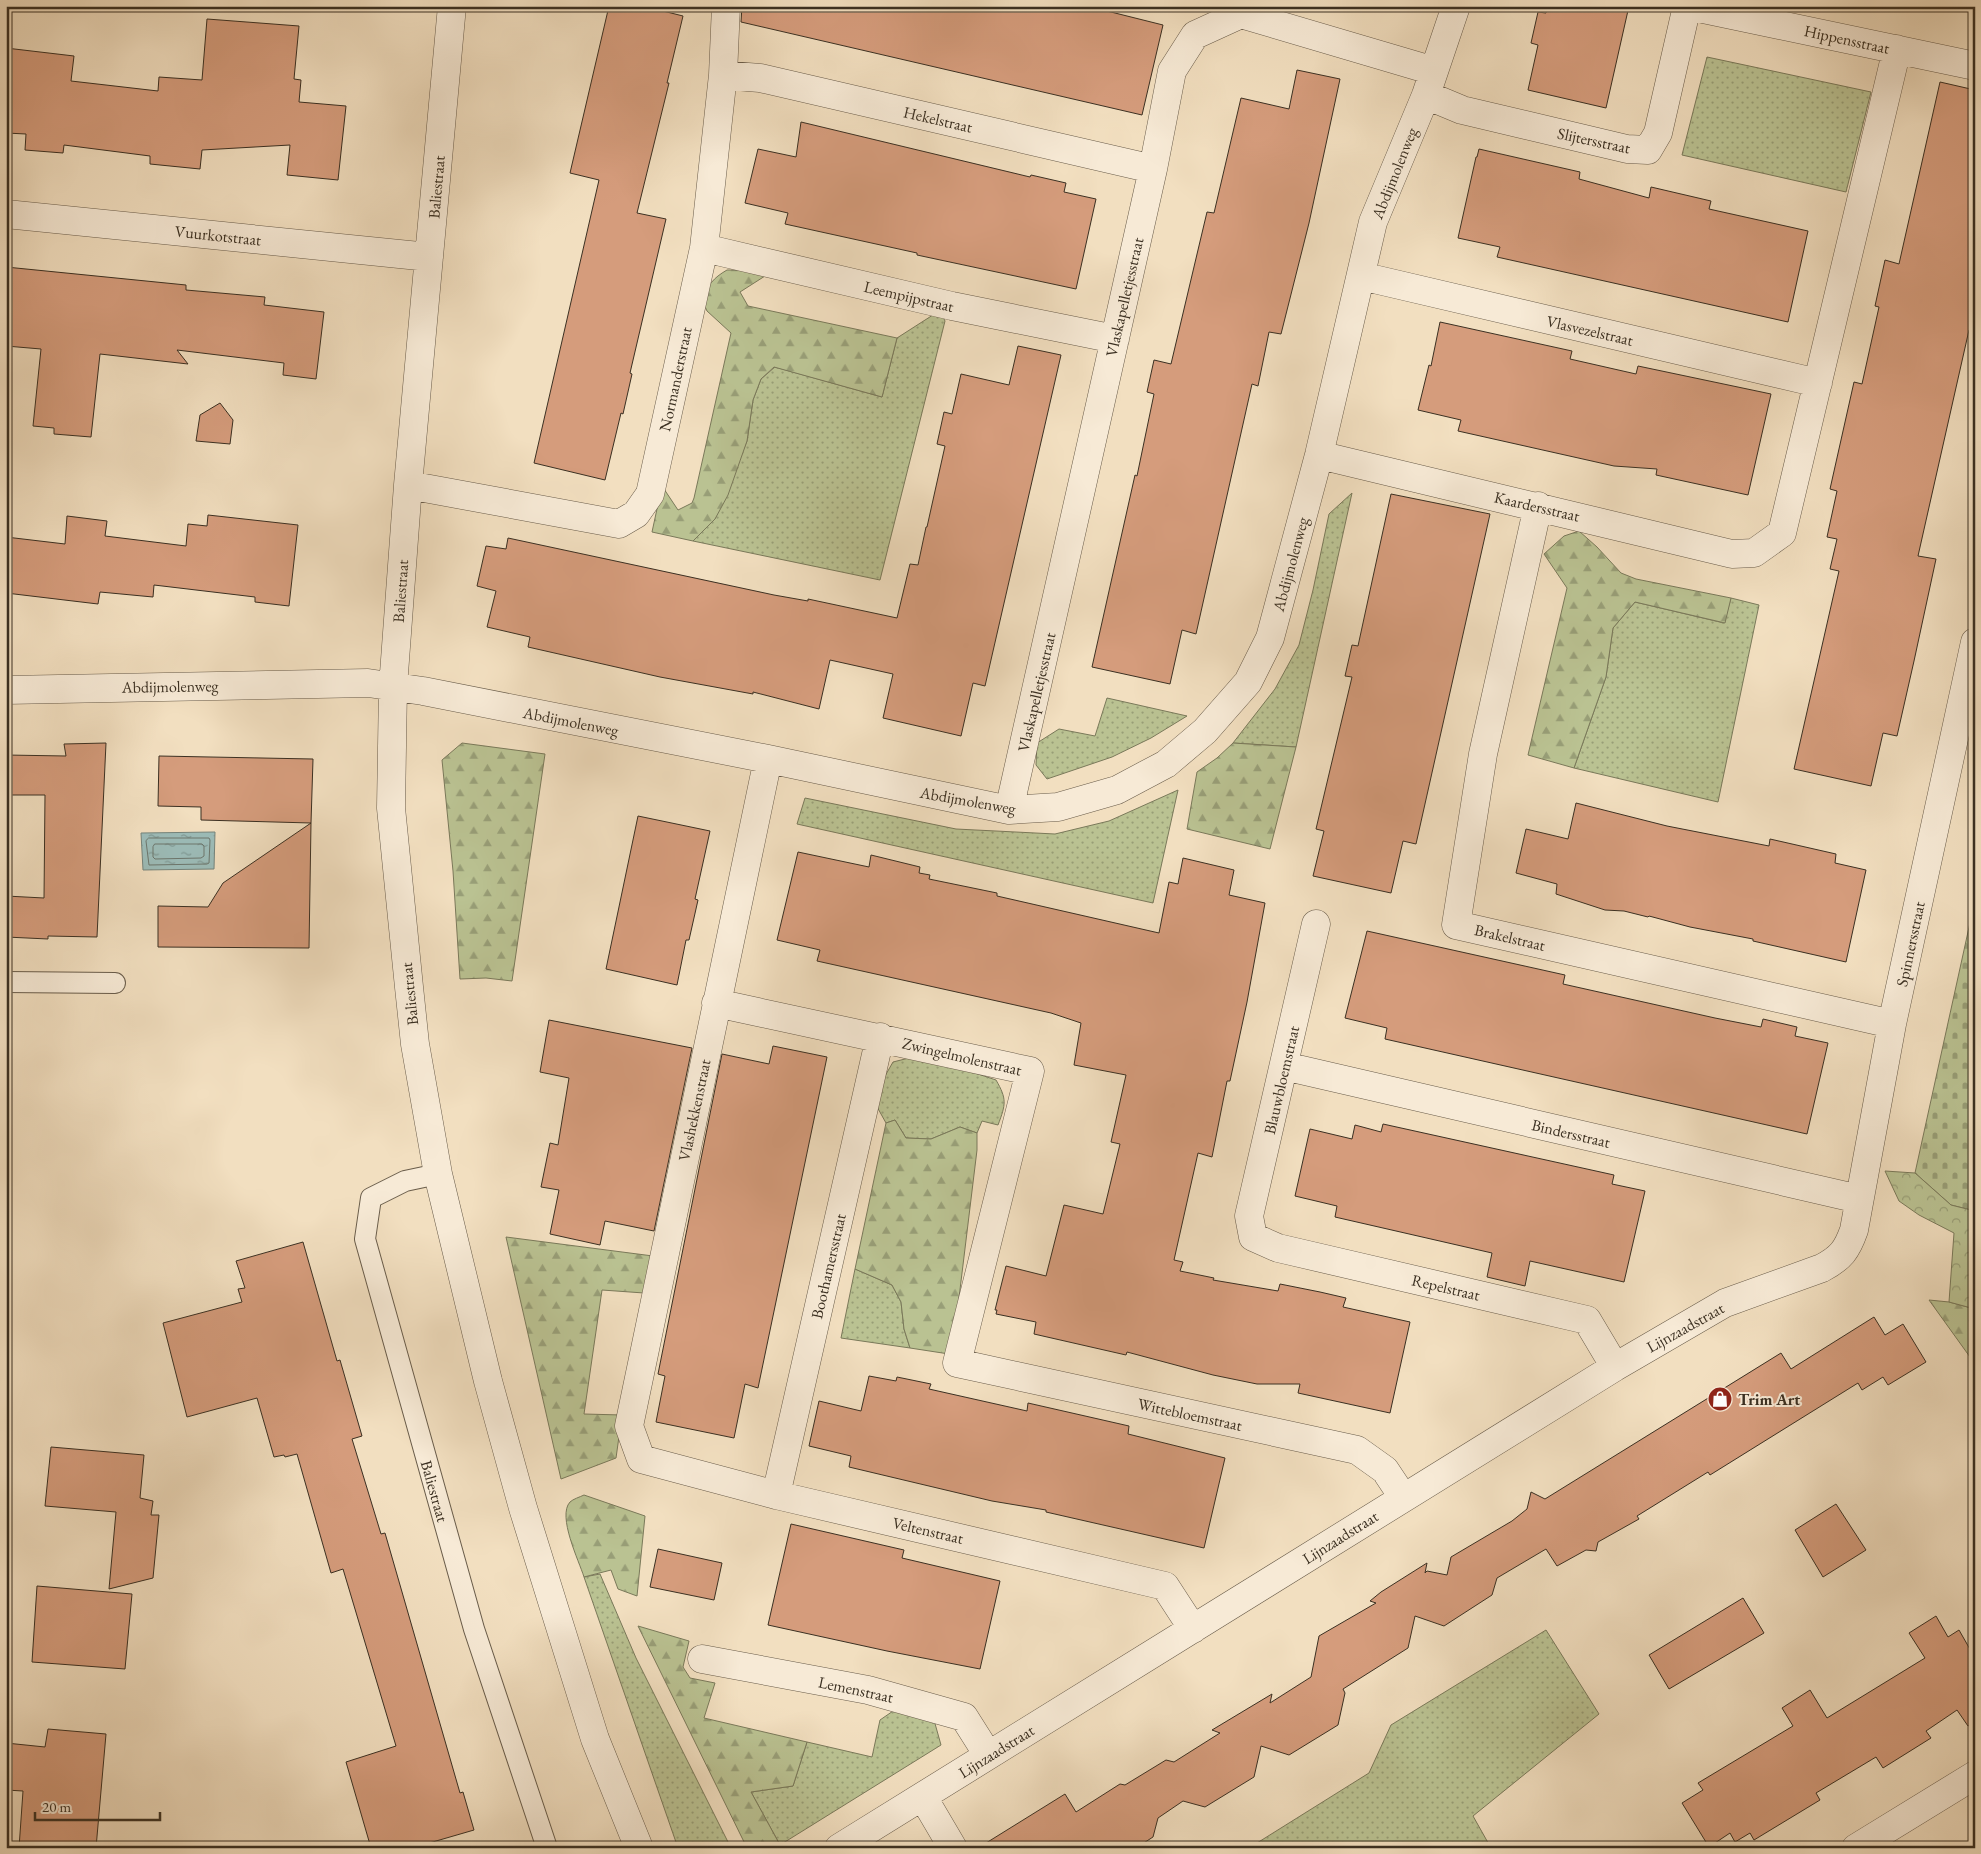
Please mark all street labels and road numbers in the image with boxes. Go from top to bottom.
street label: Hippensstraat [1802,20,1891,59]
street label: Hekelstraat [901,101,974,138]
street label: Abdijmolenweg [1366,123,1423,223]
street label: Slijtersstraat [1556,123,1632,158]
street label: Baliestraat [423,155,450,219]
street label: Vuurkotstraat [174,221,262,250]
street label: Vlaskapelletjesstraat [1101,235,1148,359]
street label: Leempijpstraat [862,276,956,317]
street label: Vlasvezelstraat [1544,310,1635,351]
street label: Normanderstraat [654,325,697,433]
street label: Kaardersstraat [1492,486,1582,527]
street label: Abdijmolenweg [1268,514,1313,615]
street label: Baliestraat [388,559,413,623]
street label: Vlaskapelletjesstraat [1013,630,1060,754]
street label: Abdijmolenweg [120,675,220,698]
street label: Abdijmolenweg [520,702,622,741]
street label: Abdijmolenweg [917,782,1019,819]
street label: Spinnersstraat [1891,900,1930,989]
street label: Brakelstraat [1472,919,1547,956]
street label: Baliestraat [396,961,423,1026]
street label: Blauwbloemstraat [1259,1024,1304,1136]
street label: Zwingelmolenstraat [900,1033,1024,1080]
street label: Vlashekkenstraat [673,1057,716,1163]
street label: Bindersstraat [1530,1114,1612,1153]
street label: Boothamersstraat [806,1211,851,1321]
street label: Repelstraat [1410,1269,1482,1306]
street label: Lijnzaadstraat [1643,1298,1728,1357]
street label: Wittebloemstraat [1136,1393,1244,1436]
street label: Baliestraat [416,1458,453,1524]
street label: Lijnzaadstraat [1298,1506,1382,1569]
street label: Veltenstraat [890,1512,965,1549]
street label: Lemenstraat [817,1671,895,1708]
street label: Lijnzaadstraat [954,1720,1038,1783]

